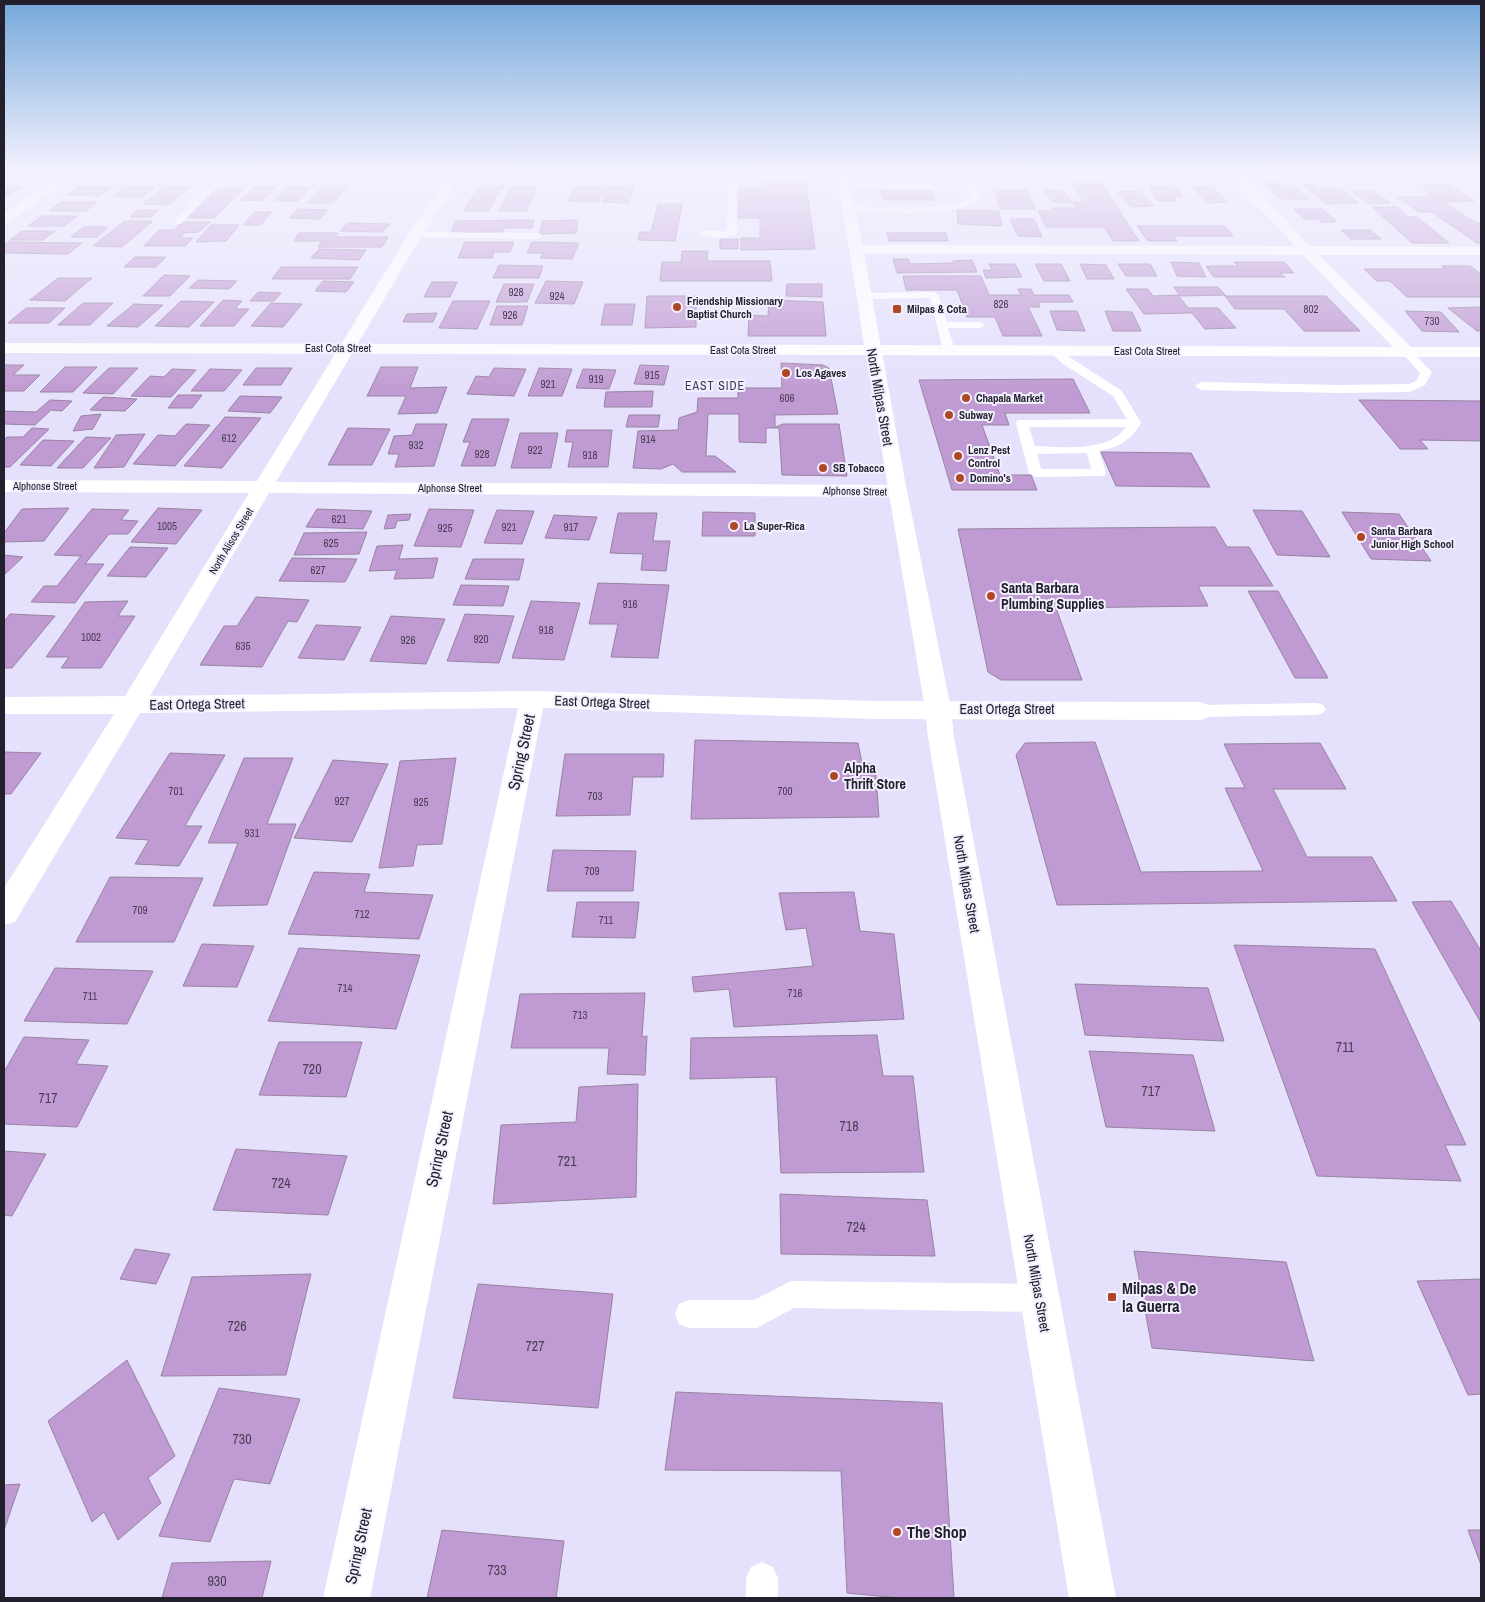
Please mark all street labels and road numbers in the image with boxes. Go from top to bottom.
street label: East Cota Street [305,341,372,355]
street label: East Cota Street [710,343,777,357]
street label: East Cota Street [1114,344,1181,358]
street label: North Milpas Street [863,347,897,447]
street label: Alphonse Street [12,479,78,493]
street label: Alphonse Street [417,481,483,495]
street label: Alphonse Street [822,483,888,499]
street label: North Alisos Street [206,505,257,577]
street label: East Ortega Street [554,691,650,713]
street label: East Ortega Street [149,694,245,714]
street label: East Ortega Street [959,700,1055,718]
street label: Spring Street [502,712,540,792]
street label: North Milpas Street [950,834,984,934]
street label: Spring Street [420,1109,458,1189]
street label: North Milpas Street [1020,1233,1054,1333]
street label: Spring Street [339,1506,377,1586]

